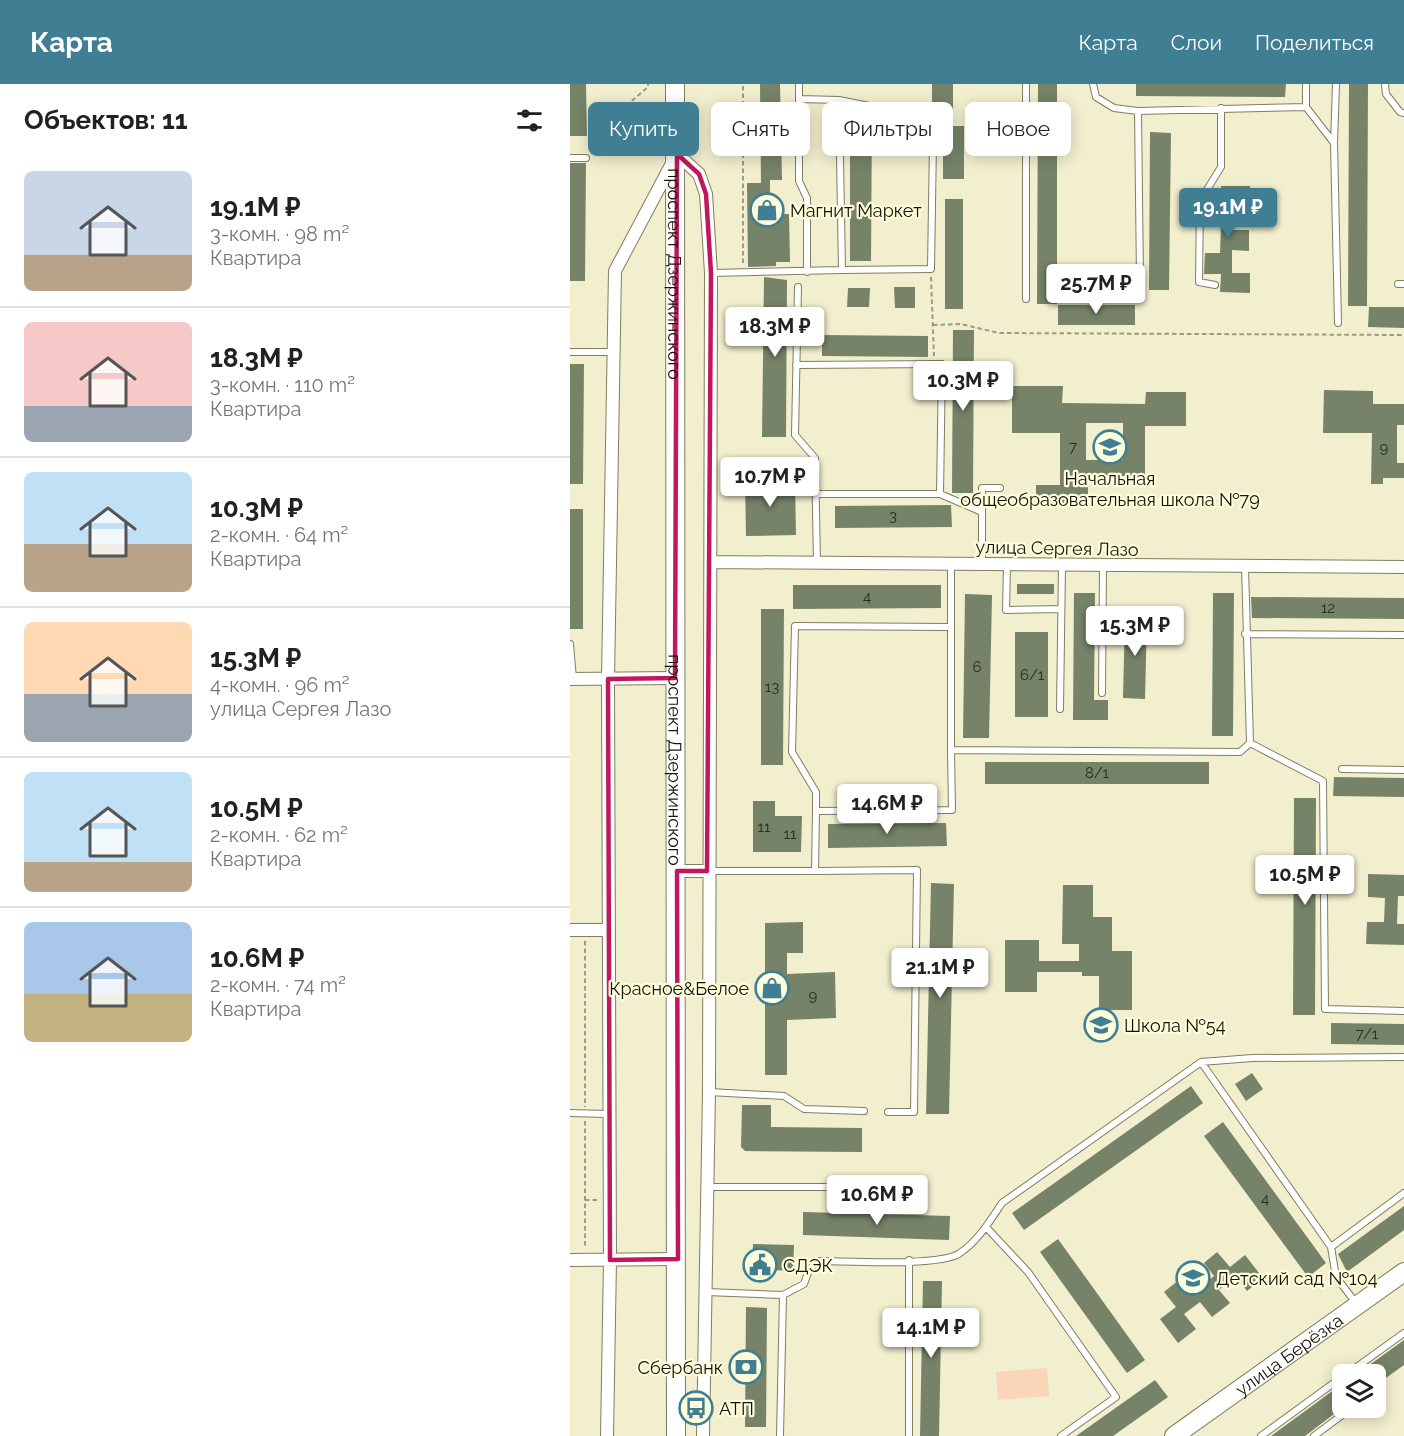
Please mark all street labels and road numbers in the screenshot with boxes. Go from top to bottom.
street label: проспект Дзержинского [665,168,686,380]
street label: улица Сергея Лазо [975,536,1139,560]
street label: проспект Дзержинского [665,654,686,866]
street label: улица Берёзка [1231,1309,1347,1400]

